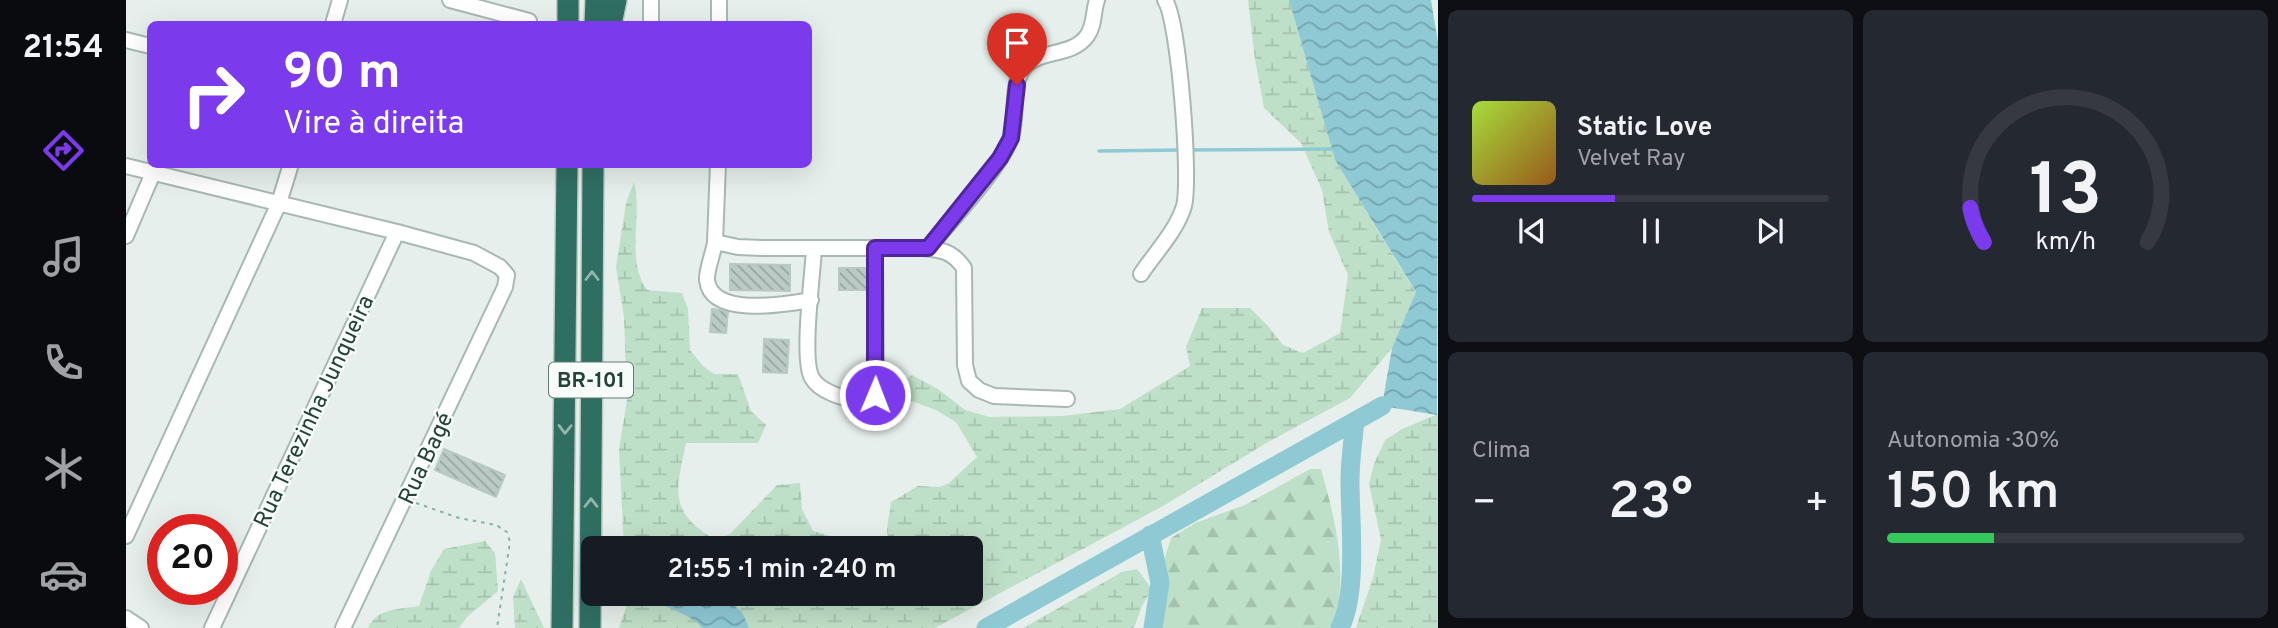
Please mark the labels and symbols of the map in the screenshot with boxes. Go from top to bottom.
pin [987,13,1047,85]
one-way arrow [584,270,600,281]
street label: Rua Terezinha Junqueira [249,291,382,533]
position arrow [838,358,912,432]
road number: BR-101 [549,362,633,398]
street label: Rua Bagé [393,408,461,510]
one-way arrow [557,424,573,434]
one-way arrow [583,498,599,508]
speed limit sign: 20 [147,514,238,605]

